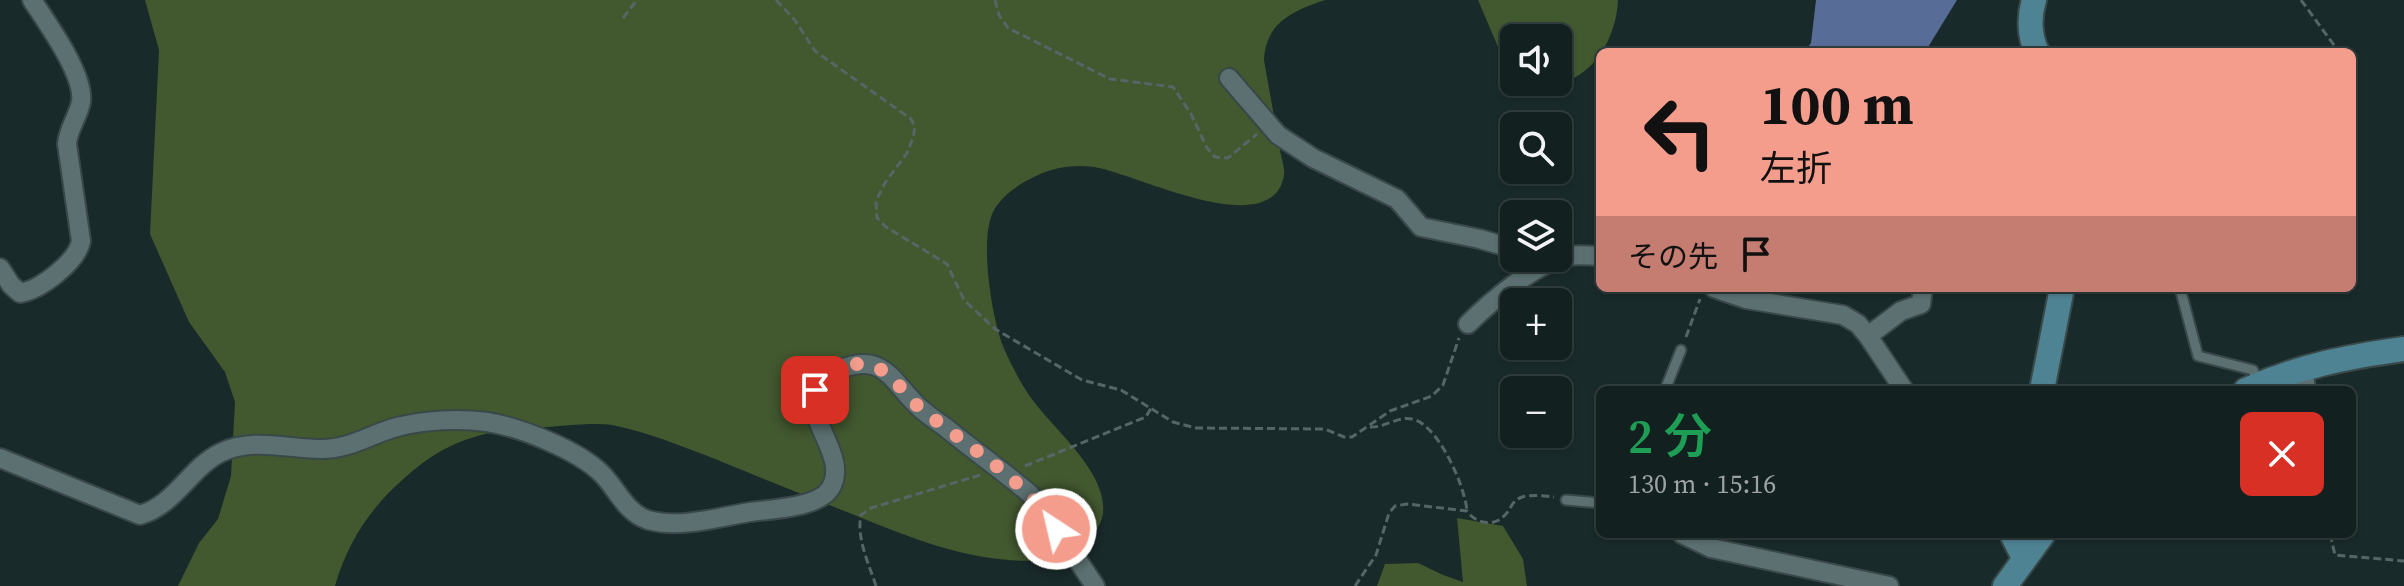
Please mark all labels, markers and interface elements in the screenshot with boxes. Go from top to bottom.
map controls [1500,24,1572,448]
button: sound [1500,24,1572,96]
text: 100 m [1760,66,1914,143]
icon: left [1628,80,1732,184]
button: search [1500,112,1572,184]
text: 左折 [1760,144,1832,193]
button: layers [1500,200,1572,272]
icon: arrive [1734,232,1778,276]
text: その先 [1628,236,1718,277]
button: + [1500,288,1572,360]
pin [781,356,849,424]
icon: arrive [793,368,837,412]
button: − [1500,376,1572,448]
text: 2 分 [1628,403,1712,469]
button: close [2240,412,2324,496]
text: 130 m · 15:16 [1628,466,1776,502]
position arrow [1014,487,1098,571]

